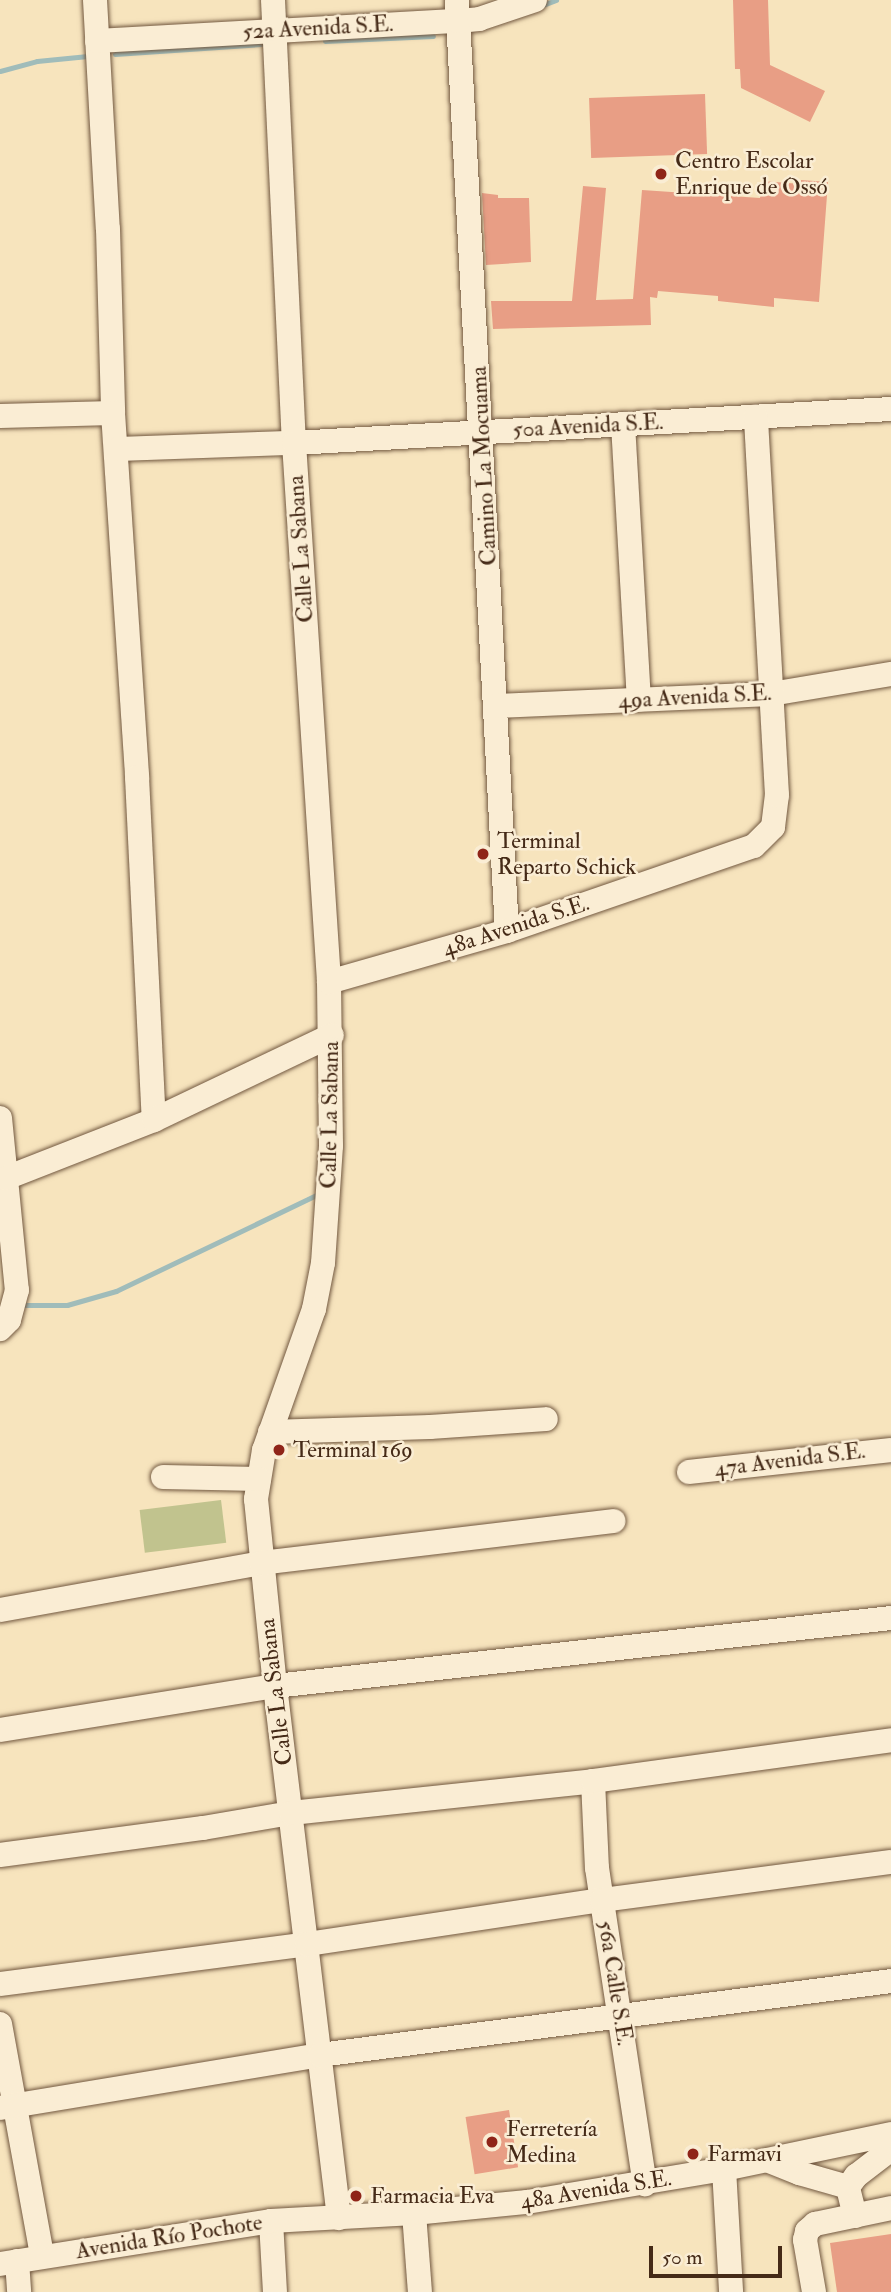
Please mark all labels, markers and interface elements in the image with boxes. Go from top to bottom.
street label: 52a Avenida S.E. [242,10,394,46]
place label: Centro Escolar Enrique de Ossó [675,147,828,201]
marker: Centro Escolar Enrique de Ossó [653,166,669,182]
street label: Camino La Mocuama [465,366,503,566]
street label: 50a Avenida S.E. [512,408,664,444]
street label: Calle La Sabana [282,474,320,624]
street label: 49a Avenida S.E. [618,679,772,715]
place label: Terminal Reparto Schick [497,827,636,881]
marker: Terminal Reparto Schick [475,846,491,862]
street label: 48a Avenida S.E. [439,889,593,963]
street label: Calle La Sabana [315,1041,345,1189]
place label: Terminal 169 [293,1436,413,1464]
street label: 47a Avenida S.E. [713,1437,867,1483]
marker: Terminal 169 [271,1442,287,1458]
street label: Calle La Sabana [253,1617,299,1767]
street label: 56a Calle S.E. [591,1918,639,2048]
place label: Ferretería Medina [506,2115,597,2169]
marker: Ferretería Medina [484,2134,500,2150]
place label: Farmavi [707,2140,782,2168]
marker: Farmavi [685,2146,701,2162]
street label: 48a Avenida S.E. [519,2164,673,2216]
place label: Farmacia Eva [370,2182,494,2210]
marker: Farmacia Eva [348,2188,364,2204]
street label: Avenida Río Pochote [74,2209,264,2265]
scale bar [653,2232,786,2276]
text: 50 m [662,2244,703,2271]

